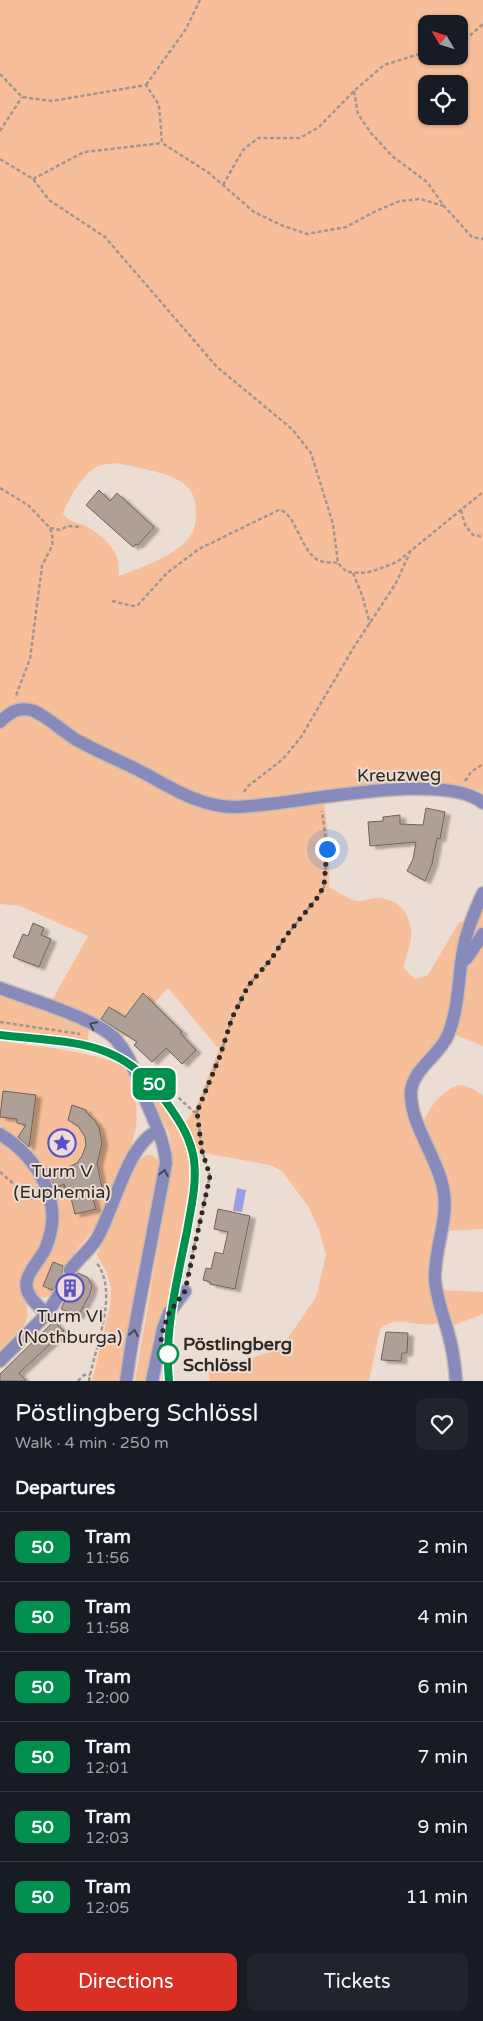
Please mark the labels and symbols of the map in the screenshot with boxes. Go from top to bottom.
north arrow [418,15,468,65]
street label: Kreuzweg [357,763,441,787]
your location [315,837,340,862]
one-way arrow [89,1020,98,1031]
line badge: 50 [132,1068,176,1100]
place icon: Turm V (Euphemia) [47,1128,77,1158]
place label: Turm V (Euphemia) [13,1160,111,1203]
one-way arrow [158,1169,169,1178]
building icon: Turm VI (Nothburga) [55,1273,85,1303]
place label: Turm VI (Nothburga) [18,1305,122,1348]
one-way arrow [128,1328,138,1337]
place label: Pöstlingberg Schlössl [183,1333,292,1376]
marker: Pöstlingberg Schlössl [157,1343,179,1365]

